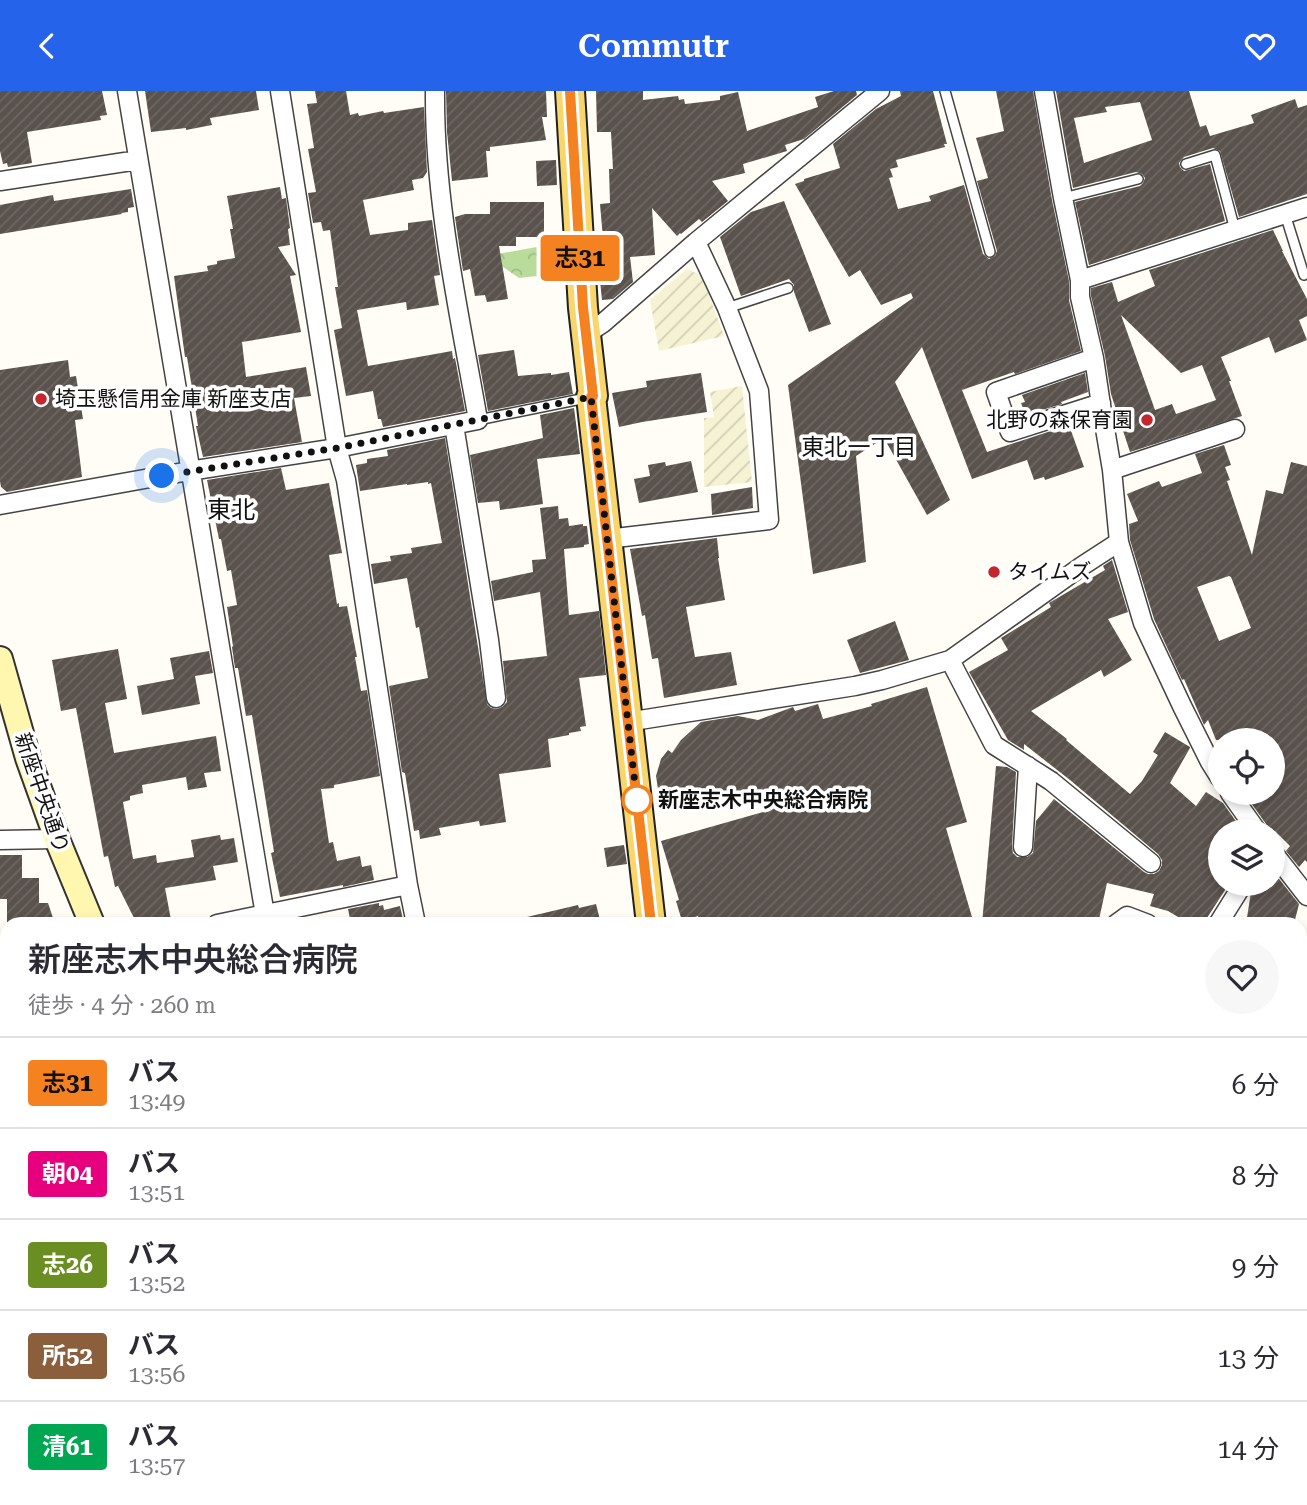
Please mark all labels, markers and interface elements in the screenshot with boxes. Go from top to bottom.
icon: back [28,27,66,65]
text: Commutr [578,27,729,65]
icon: heart [1241,27,1279,65]
line badge: 志31 [540,235,620,281]
text: 志31 [555,244,605,272]
place label: 埼玉懸信用金庫 新座支店 [55,387,291,411]
marker: 埼玉懸信用金庫 新座支店 [33,391,49,407]
place label: 北野の森保育園 [986,408,1133,432]
marker: 北野の森保育園 [1139,412,1155,428]
district label: 東北一丁目 [802,434,917,461]
your location [144,458,179,493]
district label: 東北 [207,496,255,524]
place label: タイムズ [1008,560,1092,584]
marker: タイムズ [986,564,1002,580]
map controls [1208,728,1285,896]
button: locate [1208,728,1285,805]
street label: 新座中央通り [10,730,74,856]
marker: 新座志木中央総合病院 [622,785,652,815]
place label: 新座志木中央総合病院 [658,788,868,812]
button: layers [1208,819,1285,896]
text: 新座志木中央総合病院 [28,940,358,979]
button: heart [1205,940,1279,1014]
text: 徒歩 · 4 分 · 260 m [28,992,216,1019]
text: バス [128,1057,180,1087]
text: 志31 [42,1069,93,1097]
text: 6 分 [1232,1070,1279,1100]
text: 13:49 [128,1088,185,1115]
text: バス [128,1148,180,1178]
text: 朝04 [42,1160,93,1188]
text: 8 分 [1232,1161,1279,1191]
text: 13:51 [128,1179,185,1206]
text: バス [128,1239,180,1269]
text: 志26 [42,1251,93,1279]
text: 9 分 [1232,1252,1279,1282]
text: 13:52 [128,1270,185,1297]
text: バス [128,1330,180,1360]
text: 所52 [42,1342,93,1370]
text: 13 分 [1217,1343,1279,1373]
text: 13:56 [128,1361,185,1388]
text: バス [128,1421,180,1451]
text: 清61 [42,1433,93,1461]
text: 14 分 [1217,1434,1279,1464]
text: 13:57 [128,1452,185,1479]

